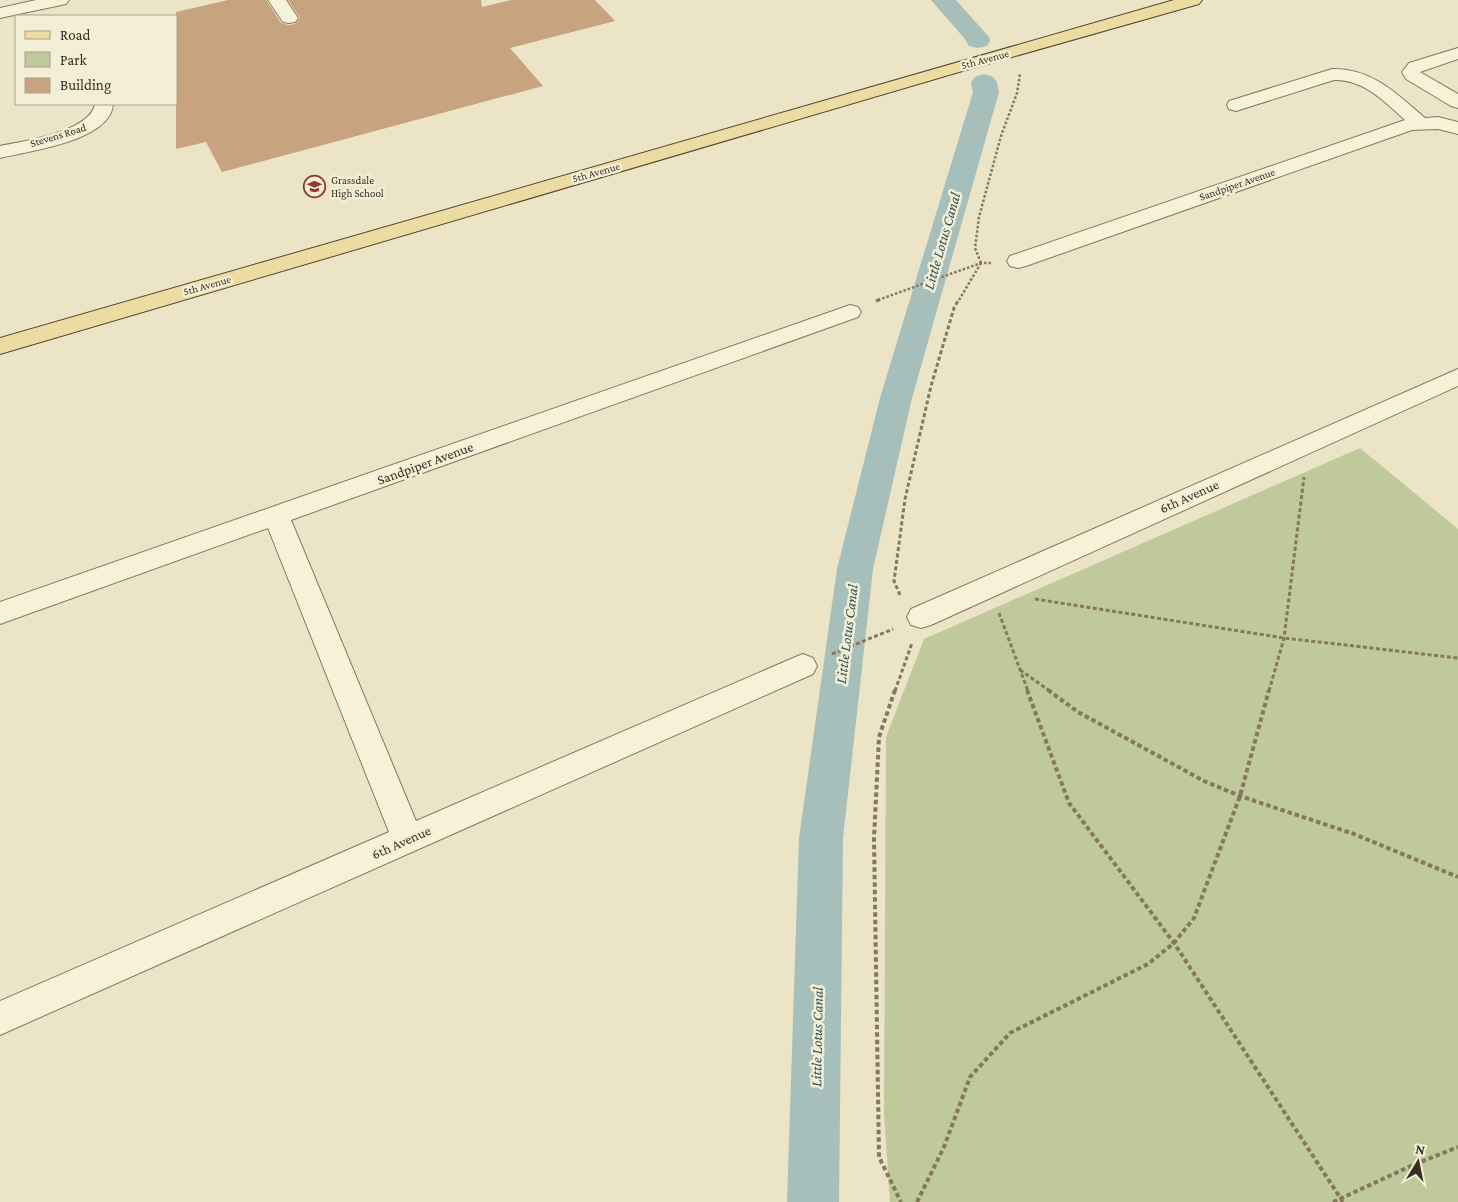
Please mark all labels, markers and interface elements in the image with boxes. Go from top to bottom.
legend [15,15,178,105]
text: Road [60,27,91,43]
street label: 5th Avenue [960,47,1010,71]
text: Park [60,52,87,68]
text: Building [60,77,111,94]
street label: Stevens Road [29,121,88,149]
street label: 5th Avenue [571,159,621,185]
street label: Sandpiper Avenue [1197,165,1277,204]
school or university icon: Grassdale High School [303,174,327,198]
place label: Grassdale High School [331,174,384,200]
water label: Little Lotus Canal [921,190,964,291]
street label: 5th Avenue [182,272,232,298]
street label: Sandpiper Avenue [375,438,475,488]
street label: 6th Avenue [1157,476,1221,516]
water label: Little Lotus Canal [833,583,861,685]
street label: 6th Avenue [369,822,433,862]
water label: Little Lotus Canal [808,987,826,1087]
north arrow [1393,1137,1443,1187]
text: N [1414,1140,1427,1158]

